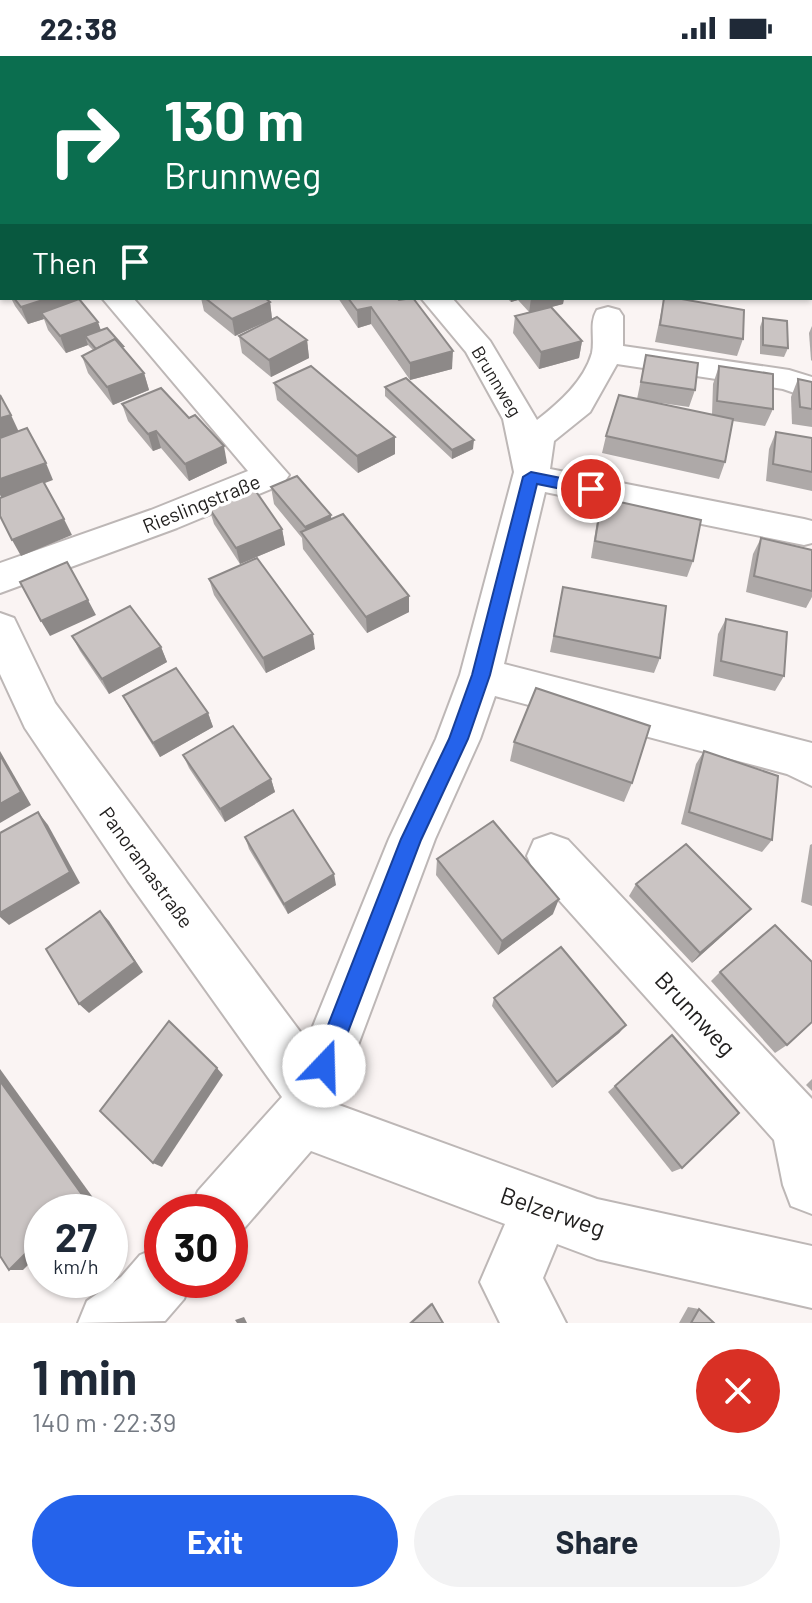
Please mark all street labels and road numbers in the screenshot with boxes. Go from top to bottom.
street label: Brunnweg [467,342,527,420]
street label: Rieslingstraße [139,469,263,537]
street label: Panoramastraße [95,802,199,932]
street label: Brunnweg [650,965,742,1061]
street label: Belzerweg [497,1180,609,1242]

